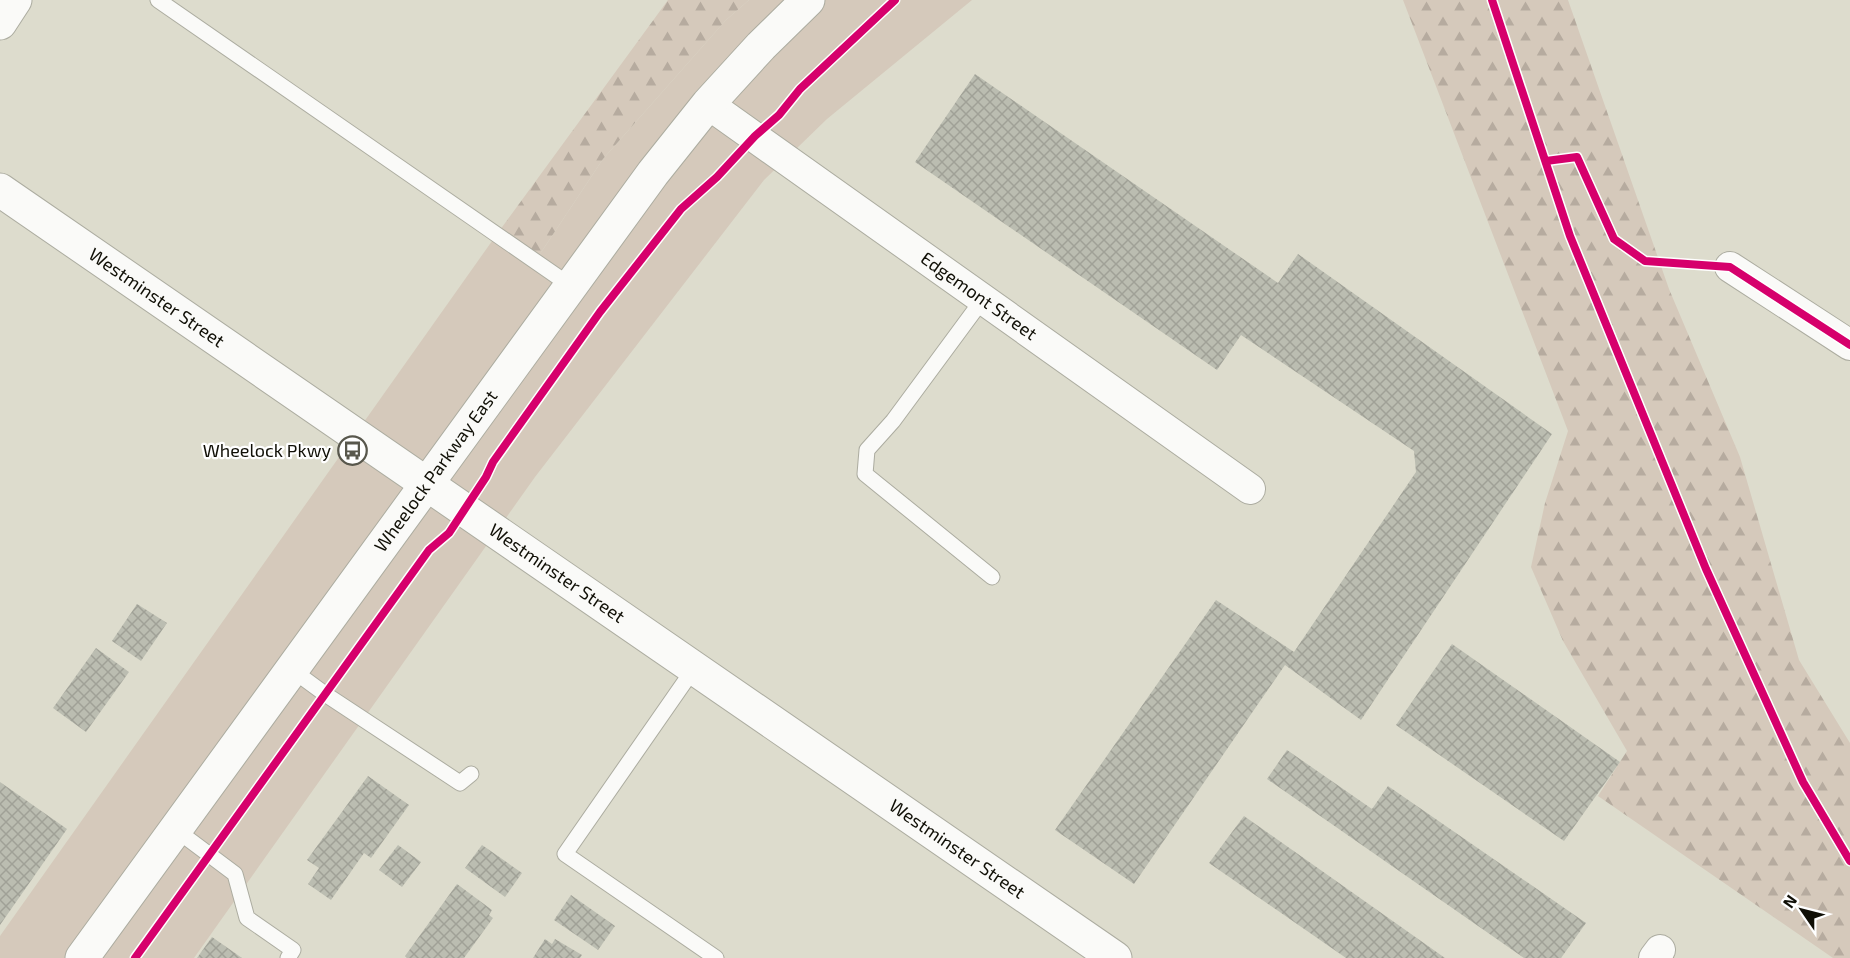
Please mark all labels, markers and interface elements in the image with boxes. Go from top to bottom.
street label: Westminster Street [85,243,229,351]
street label: Edgemont Street [917,247,1042,344]
street label: Wheelock Parkway East [369,385,502,556]
bus stop icon: Wheelock Pkwy [336,435,368,467]
place label: Wheelock Pkwy [203,439,331,461]
street label: Westminster Street [485,518,629,627]
street label: Westminster Street [886,794,1030,903]
north arrow [1772,880,1832,940]
text: N [1778,891,1800,911]

